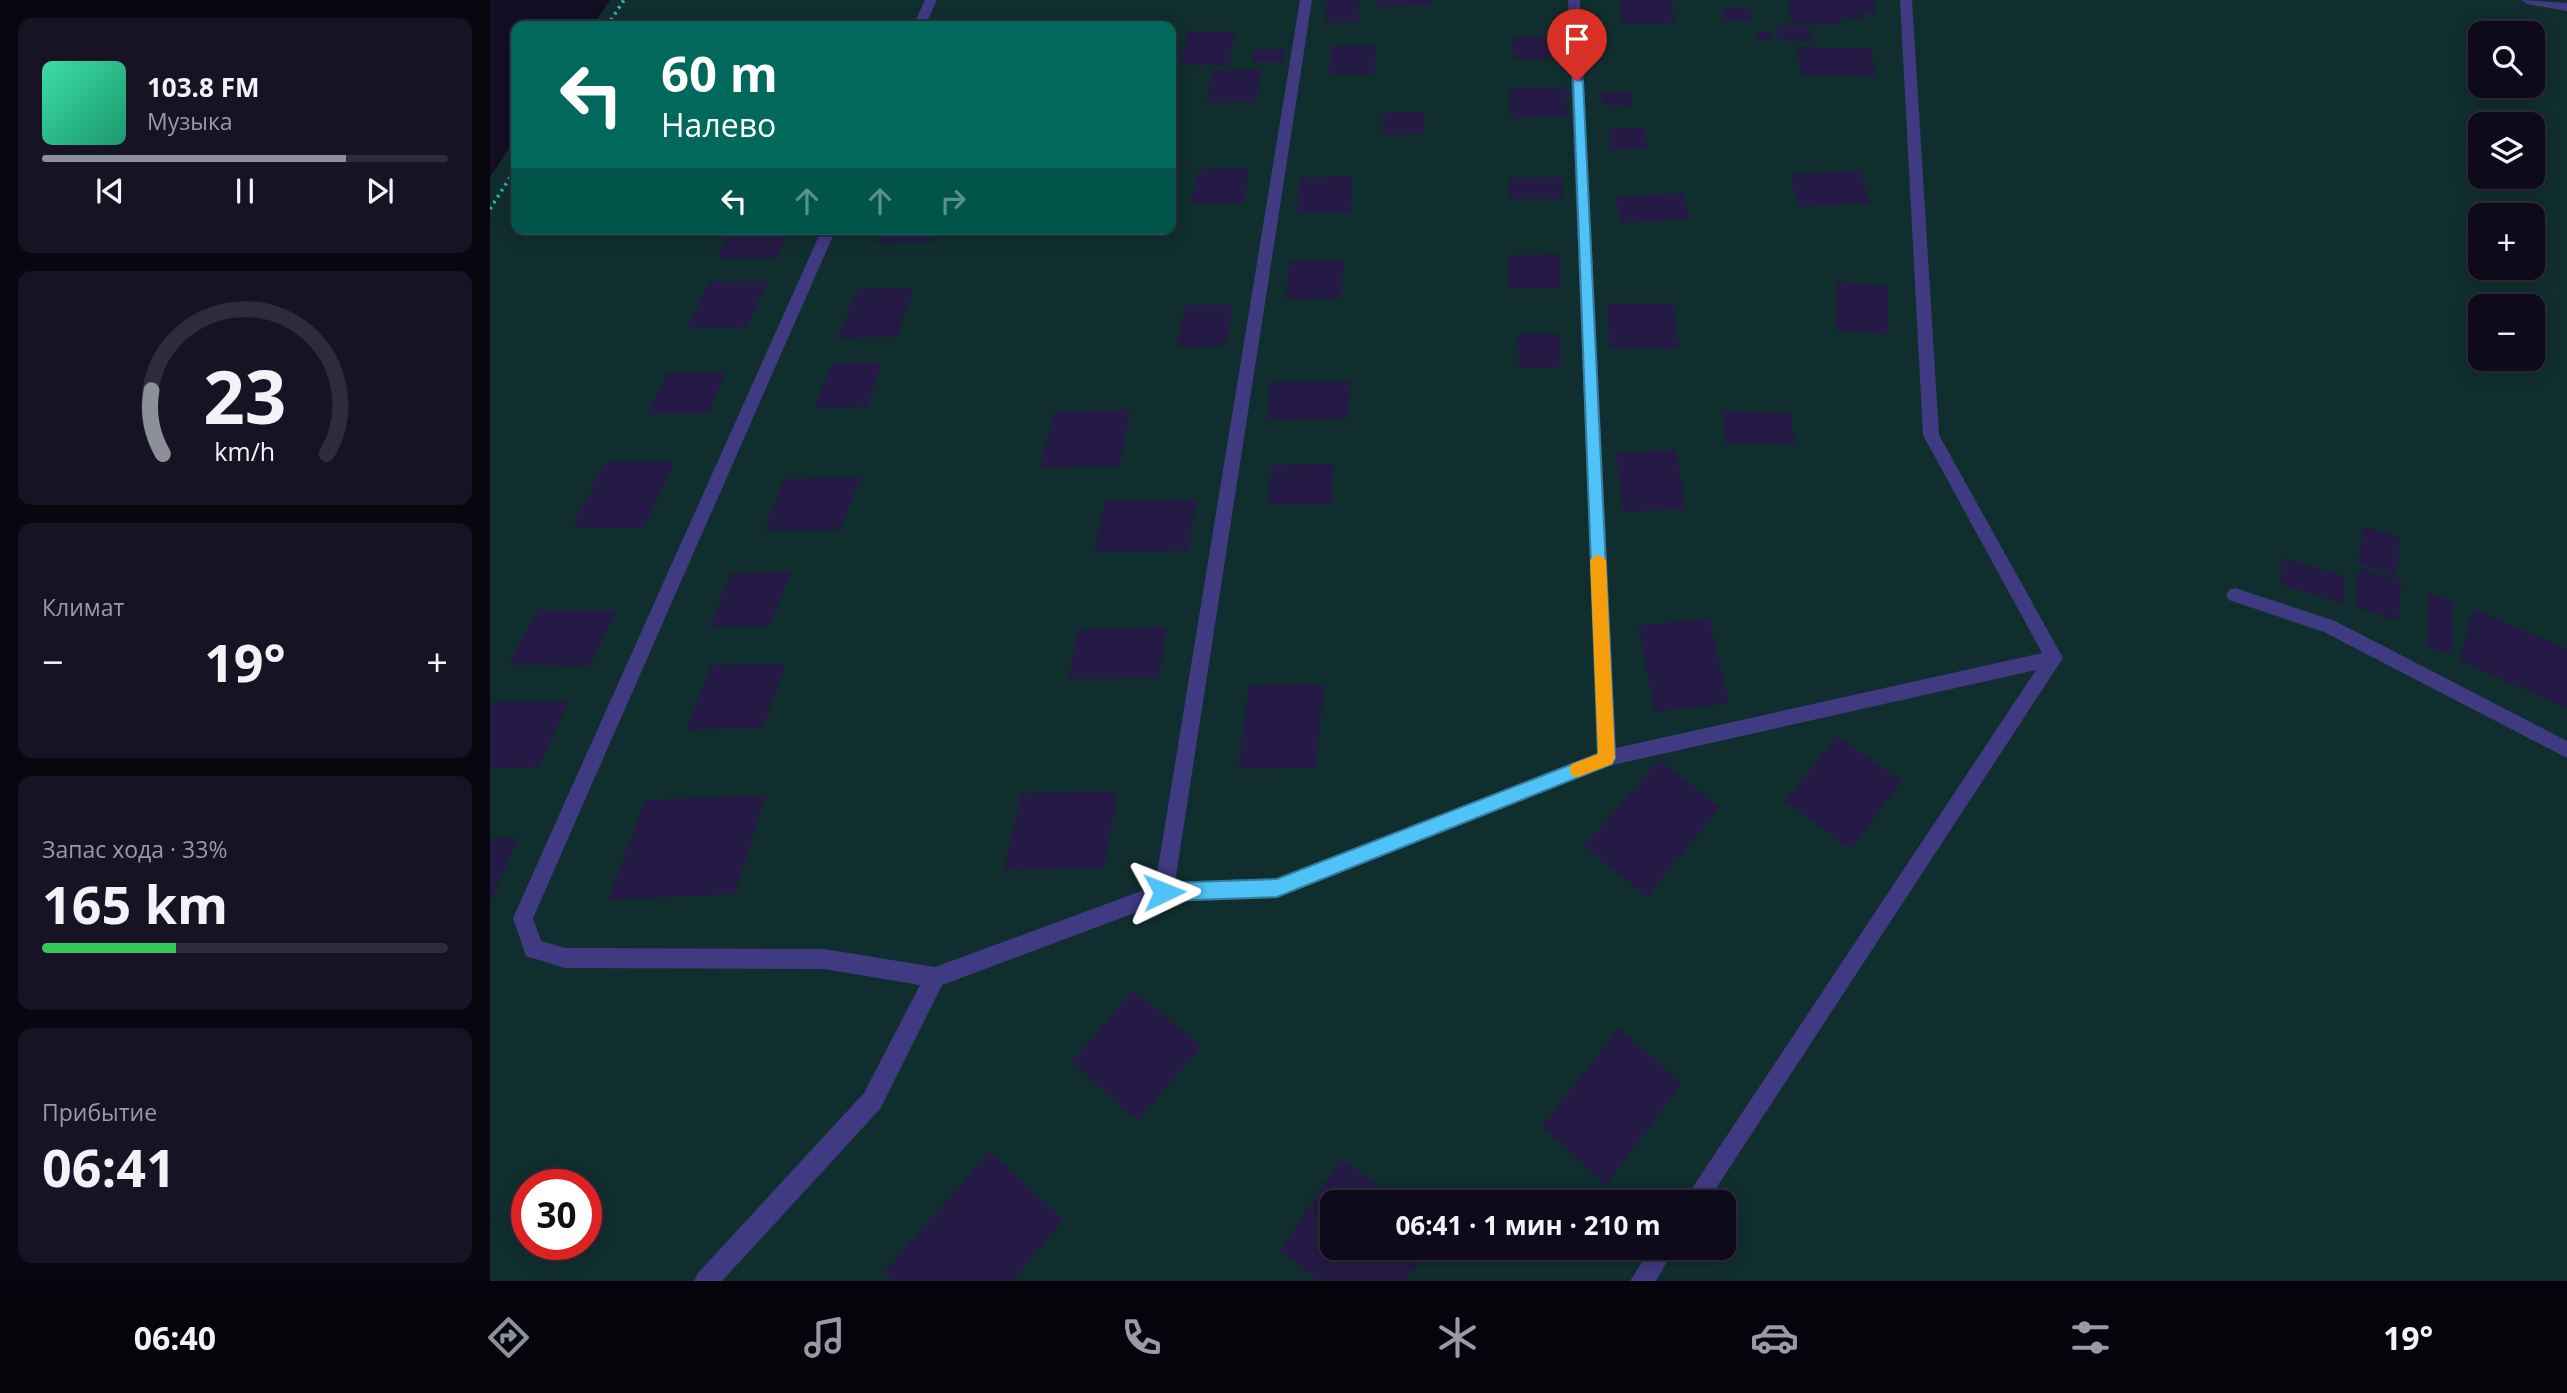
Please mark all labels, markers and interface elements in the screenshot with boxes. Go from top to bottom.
pin [1547,9,1607,81]
icon: arrive [1558,20,1596,58]
map controls [2468,21,2545,371]
button: search [2468,21,2545,98]
text: 60 m [661,40,778,106]
icon: left [546,49,637,140]
text: 103.8 FM [147,69,259,105]
text: Налево [661,103,776,146]
text: Музыка [147,105,233,137]
button: layers [2468,112,2545,189]
icon: previous [91,172,129,210]
icon: pause [226,172,264,210]
icon: next [361,172,399,210]
icon: left [715,182,753,220]
icon: ahead [788,182,826,220]
icon: ahead [861,182,899,220]
icon: right [934,182,972,220]
button: + [2468,203,2545,280]
button: − [2468,294,2545,371]
text: 23 [203,346,287,445]
text: km/h [215,434,275,468]
text: Климат [42,591,124,623]
text: 19° [204,626,286,697]
text: − [42,635,64,687]
text: + [426,635,448,687]
text: Запас хода · 33% [42,833,227,865]
position arrow [1127,855,1201,929]
text: 165 km [42,868,228,939]
text: Прибытие [42,1096,157,1128]
text: 06:41 [42,1131,176,1202]
speed limit sign: 30 [511,1169,602,1260]
text: 06:41 · 1 мин · 210 m [1395,1207,1661,1243]
icon: directions [484,1313,533,1362]
icon: music [800,1313,849,1362]
icon: phone [1117,1313,1166,1362]
icon: climate [1433,1313,1482,1362]
icon: car [1750,1313,1799,1362]
icon: filters [2066,1313,2115,1362]
text: 06:40 [134,1316,216,1359]
text: 19° [2383,1316,2433,1359]

